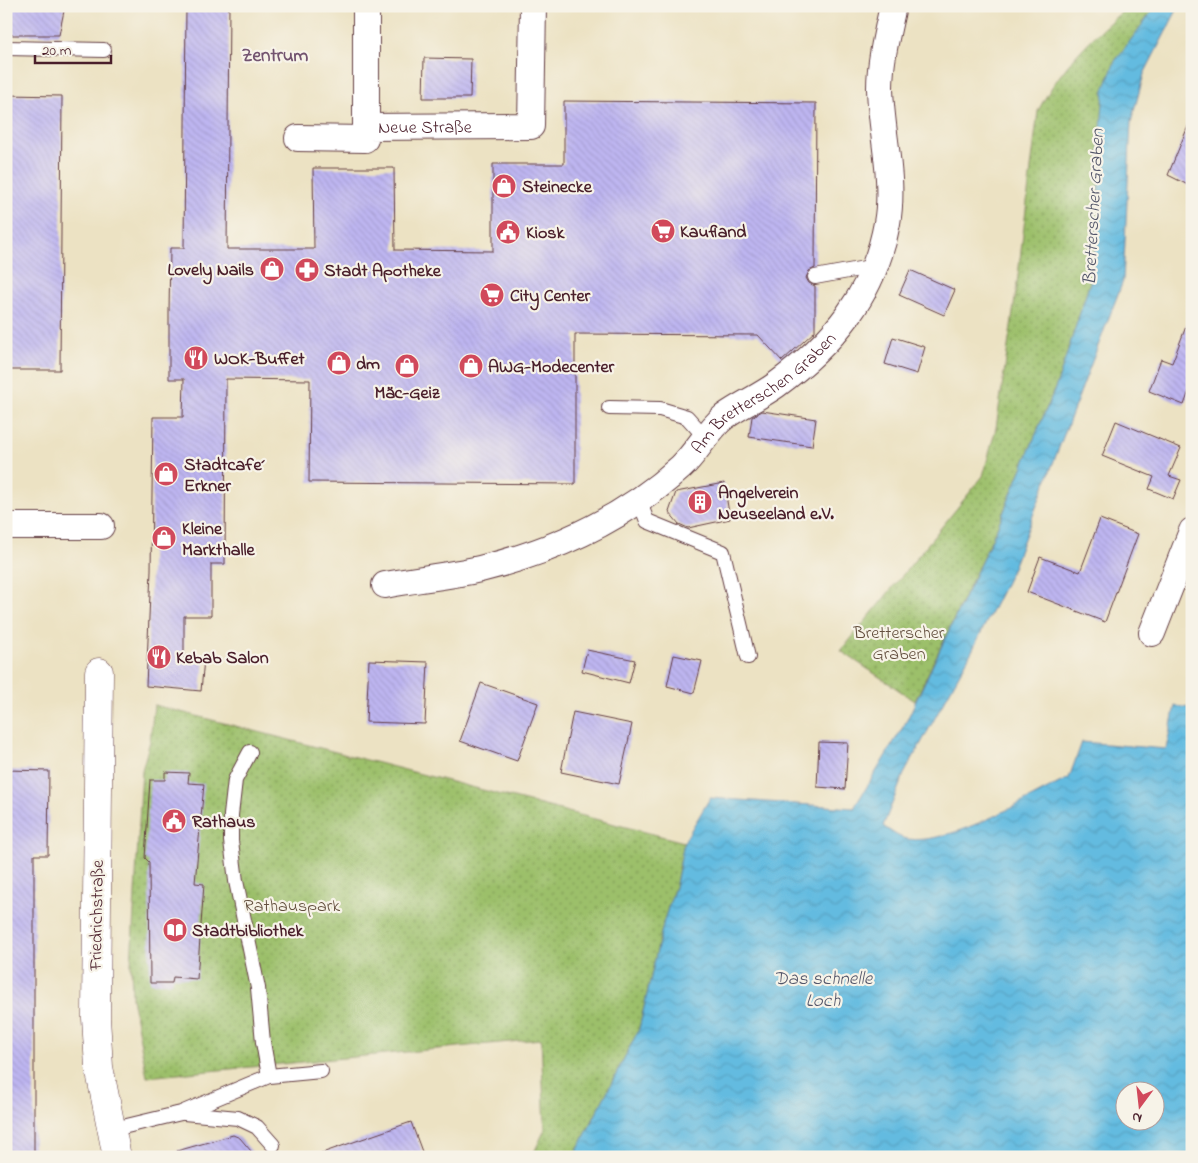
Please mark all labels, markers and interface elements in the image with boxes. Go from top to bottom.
scale bar [35,32,111,64]
text: 20 m [42,40,72,62]
district label: Zentrum [242,43,308,70]
street label: Neue Straße [378,115,473,142]
water label: Bretterscher Graben [1077,128,1112,286]
shop icon: Steinecke [491,173,517,199]
place label: Steinecke [522,175,593,201]
supermarket icon: Kaufland [650,218,676,244]
public building icon: Kiosk [495,219,521,245]
place label: Kaufland [680,220,747,246]
place label: Kiosk [526,221,565,247]
shop icon: Lovely Nails [259,256,285,282]
pharmacy icon: Stadt Apotheke [294,257,320,283]
place label: Lovely Nails [168,258,254,285]
place label: Stadt Apotheke [324,259,442,285]
supermarket icon: City Center [479,282,505,308]
place label: City Center [510,284,591,311]
street label: Am Bretterschen Graben [686,327,843,460]
restaurant icon: WOK-Buffet [183,345,209,371]
place label: WOK-Buffet [214,347,306,373]
shop icon: dm [326,350,352,376]
place label: dm [356,352,380,378]
shop icon: Mäc-Geiz [394,353,420,379]
shop icon: AWG-Modecenter [458,353,484,379]
place label: AWG-Modecenter [488,355,615,381]
place label: Mäc-Geiz [375,381,440,407]
place label: Stadtcafe´ Erkner [184,453,266,500]
shop icon: Stadtcafe´ Erkner [153,461,179,487]
place label: Angelverein Neuseeland e.V. [718,481,834,528]
building icon: Angelverein Neuseeland e.V. [687,489,713,515]
place label: Kleine Markthalle [182,517,255,564]
shop icon: Kleine Markthalle [151,525,177,551]
park label: Bretterscher Graben [853,621,945,668]
restaurant icon: Kebab Salon [146,644,172,670]
place label: Kebab Salon [176,646,269,672]
public building icon: Rathaus [161,808,187,834]
place label: Rathaus [192,810,255,836]
street label: Friedrichstraße [84,859,112,972]
park label: Rathauspark [244,894,340,920]
library icon: Stadtbibliothek [162,917,188,943]
place label: Stadtbibliothek [192,919,304,945]
water label: Das schnelle Loch [774,966,874,1015]
north arrow [1116,1080,1166,1130]
text: N [1130,1106,1144,1128]

